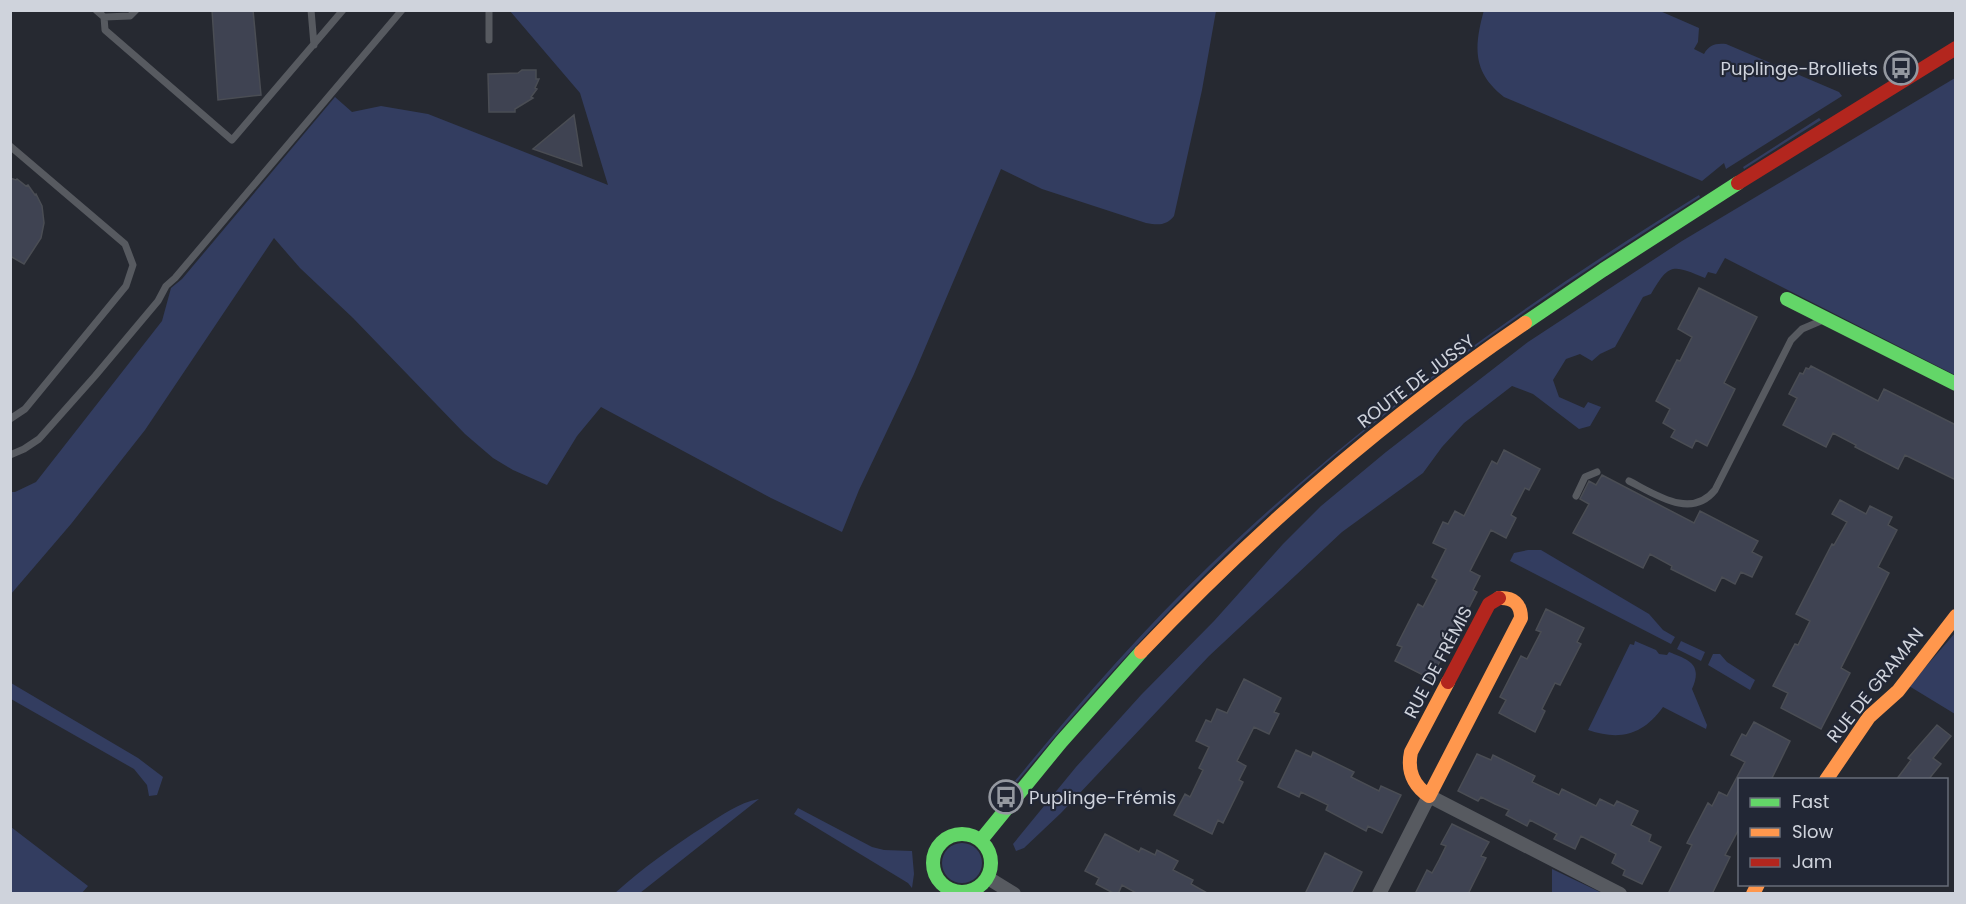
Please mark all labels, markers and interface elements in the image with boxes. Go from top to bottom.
bus stop icon: Puplinge-Brolliets [1883,50,1919,86]
place label: Puplinge-Brolliets [1721,56,1878,81]
street label: ROUTE DE JUSSY [1352,328,1480,433]
street label: RUE DE FRÉMIS [1398,602,1478,722]
street label: RUE DE GRAMAN [1821,622,1929,748]
legend [1738,778,1948,886]
bus stop icon: Puplinge-Frémis [988,779,1024,815]
place label: Puplinge-Frémis [1029,785,1176,810]
text: Fast [1792,789,1829,814]
text: Slow [1792,819,1834,844]
text: Jam [1792,849,1832,874]

